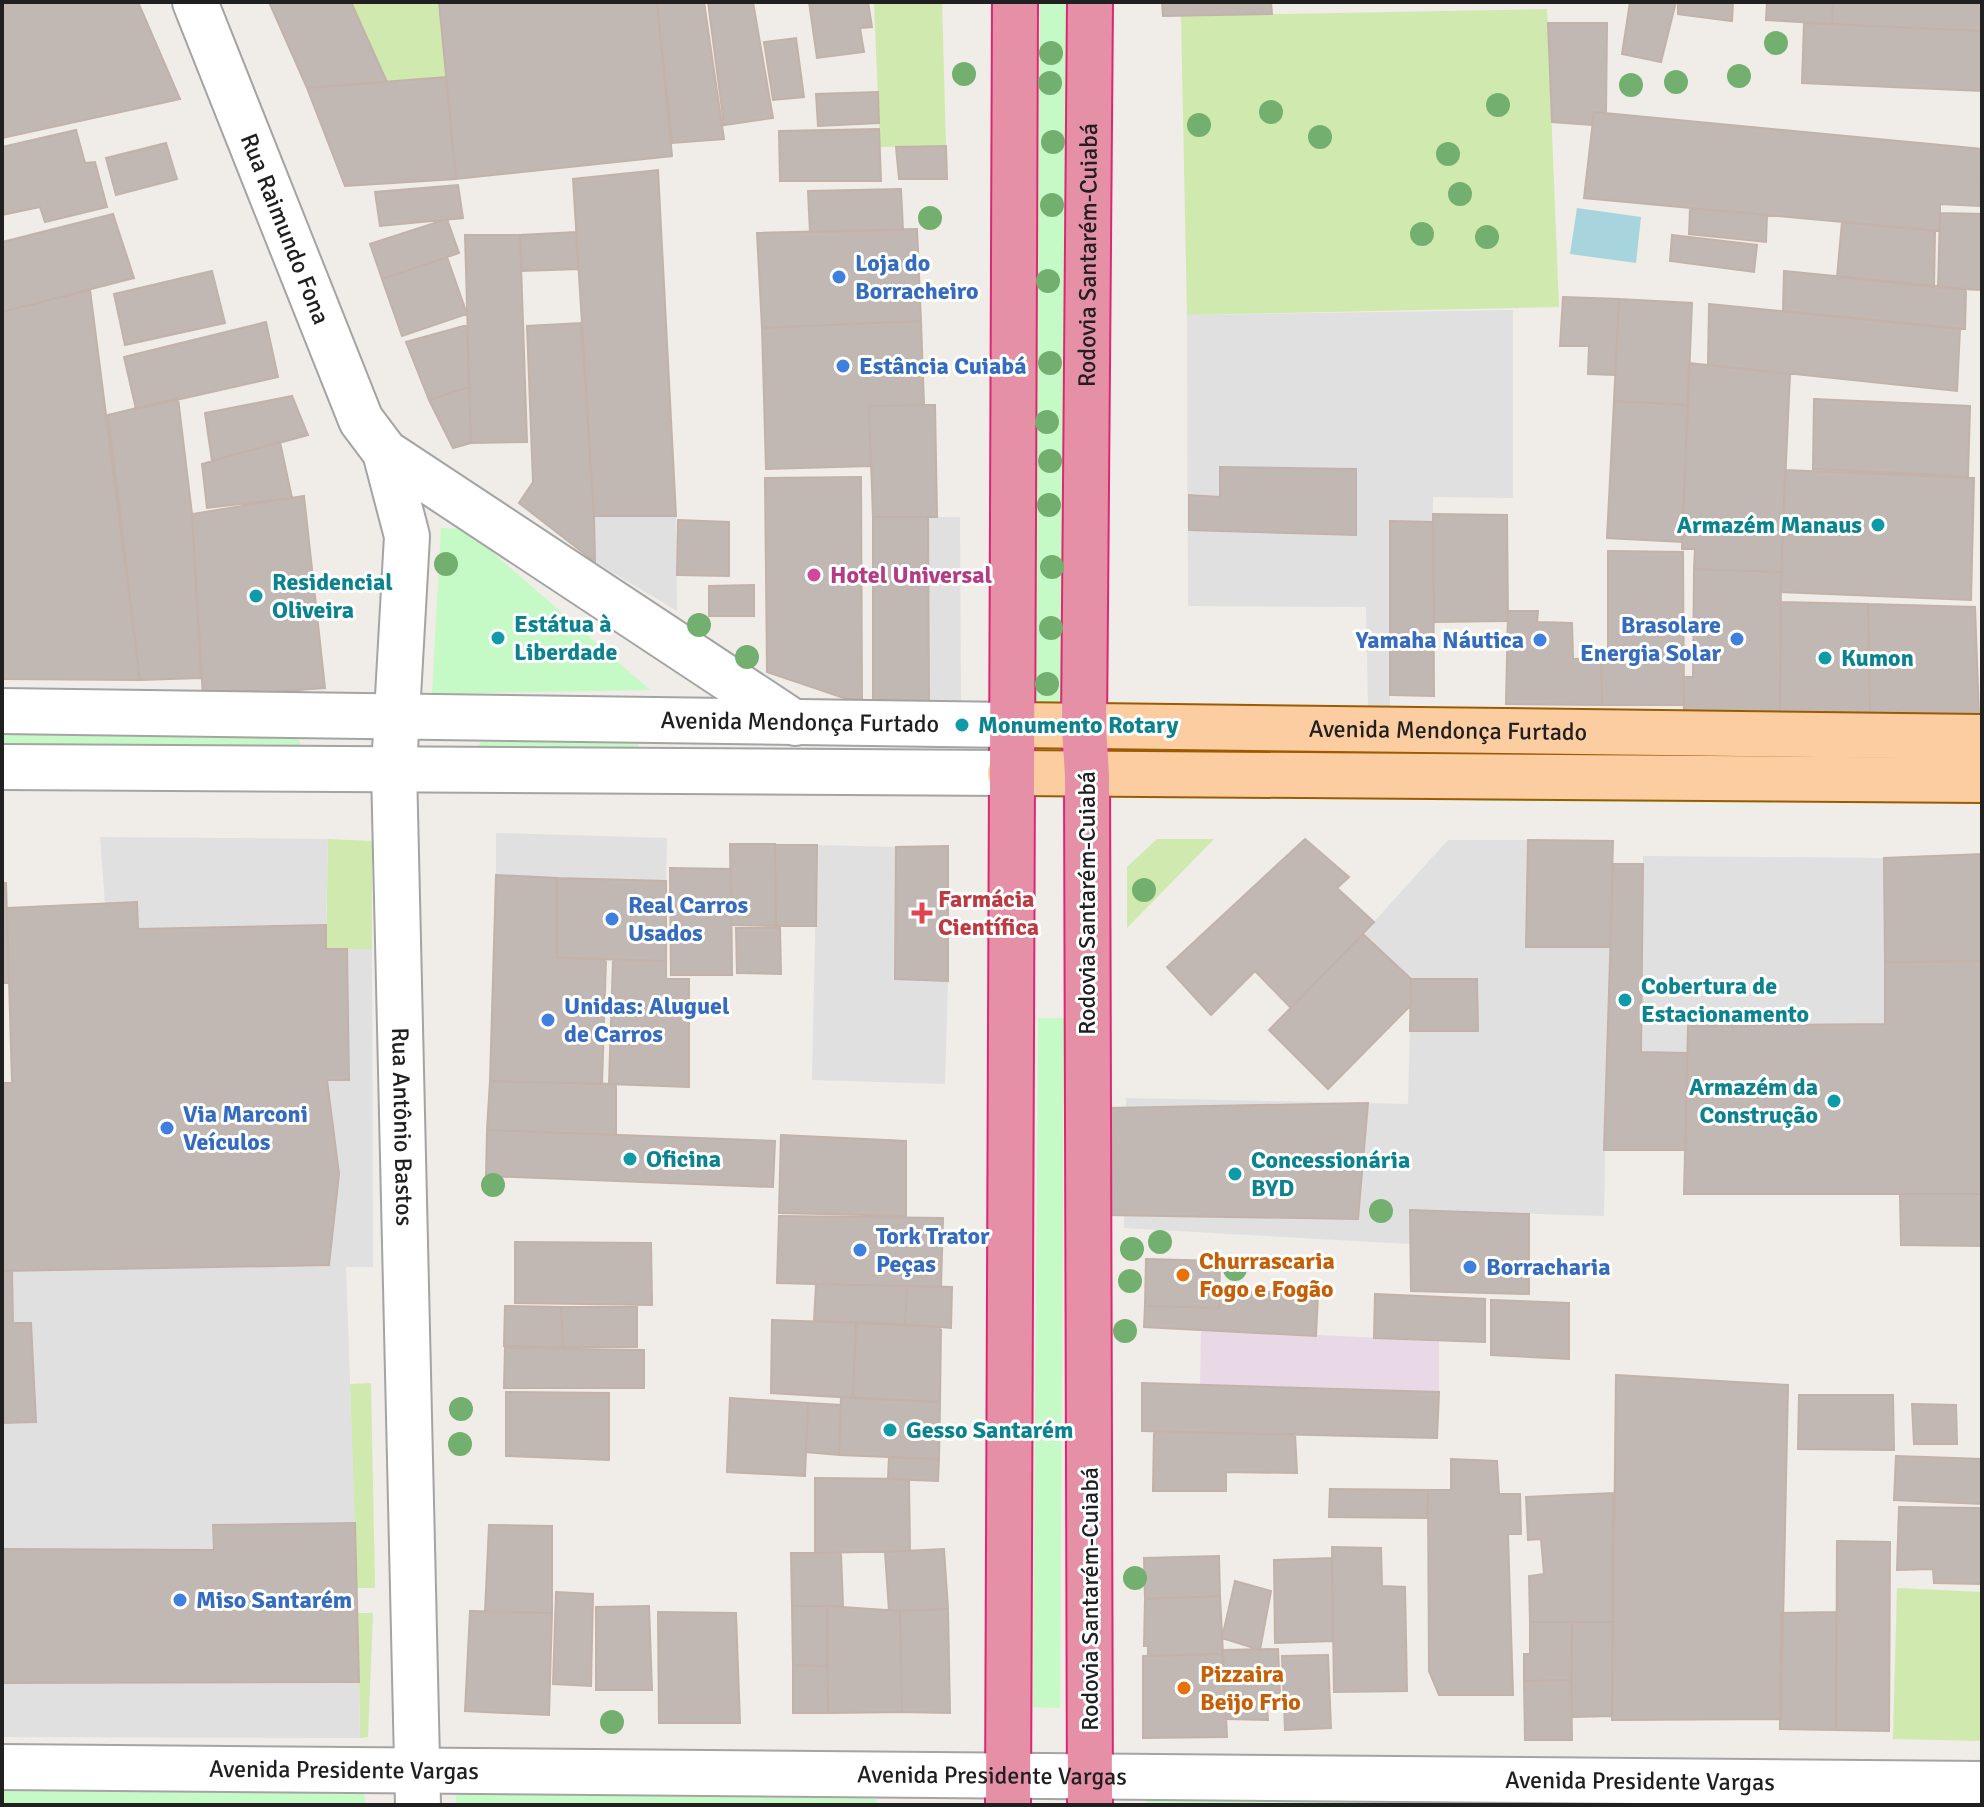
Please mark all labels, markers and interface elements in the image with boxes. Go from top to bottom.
street label: Rodovia Santarém-Cuiabá [1072,123,1104,387]
street label: Rua Raimundo Fona [234,129,336,329]
place label: Loja do Borracheiro [855,248,979,306]
marker: Loja do Borracheiro [830,268,848,286]
place label: Estância Cuiabá [859,351,1026,381]
marker: Estância Cuiabá [834,357,852,375]
place label: Armazém Manaus [1677,510,1862,540]
marker: Armazém Manaus [1869,516,1887,534]
place label: Hotel Universal [830,560,992,590]
marker: Hotel Universal [805,566,823,584]
place label: Residencial Oliveira [272,567,393,625]
marker: Residencial Oliveira [247,587,265,605]
place label: Estátua à Liberdade [514,609,617,667]
place label: Brasolare Energia Solar [1580,610,1721,668]
place label: Yamaha Náutica [1354,625,1524,655]
marker: Estátua à Liberdade [489,629,507,647]
marker: Brasolare Energia Solar [1728,630,1746,648]
marker: Yamaha Náutica [1531,631,1549,649]
place label: Kumon [1841,643,1914,673]
marker: Kumon [1816,649,1834,667]
street label: Avenida Mendonça Furtado [661,705,939,739]
place label: Monumento Rotary [978,710,1178,740]
street label: Avenida Mendonça Furtado [1309,714,1587,747]
marker: Monumento Rotary [953,716,971,734]
street label: Rodovia Santarém-Cuiabá [1072,771,1102,1035]
place label: Farmácia Científica [938,884,1039,942]
place label: Real Carros Usados [628,890,749,948]
marker: Farmácia Científica [913,904,931,922]
marker: Real Carros Usados [603,910,621,928]
place label: Cobertura de Estacionamento [1641,971,1809,1029]
place label: Unidas: Aluguel de Carros [564,991,730,1049]
marker: Cobertura de Estacionamento [1616,991,1634,1009]
marker: Unidas: Aluguel de Carros [539,1011,557,1029]
street label: Rua Antônio Bastos [385,1027,420,1226]
place label: Armazém da Construção [1689,1072,1818,1130]
marker: Armazém da Construção [1825,1092,1843,1110]
place label: Via Marconi Veículos [183,1099,308,1157]
marker: Via Marconi Veículos [158,1119,176,1137]
place label: Oficina [646,1144,721,1174]
place label: Concessionária BYD [1251,1145,1410,1203]
marker: Oficina [621,1150,639,1168]
marker: Concessionária BYD [1226,1165,1244,1183]
place label: Tork Trator Peças [876,1221,990,1279]
marker: Tork Trator Peças [851,1241,869,1259]
place label: Churrascaria Fogo e Fogão [1199,1246,1335,1304]
place label: Borracharia [1486,1252,1611,1282]
marker: Borracharia [1461,1258,1479,1276]
marker: Churrascaria Fogo e Fogão [1174,1266,1192,1284]
place label: Gesso Santarém [906,1415,1073,1445]
marker: Gesso Santarém [881,1421,899,1439]
street label: Rodovia Santarém-Cuiabá [1075,1467,1105,1731]
place label: Miso Santarém [196,1585,352,1615]
marker: Miso Santarém [171,1591,189,1609]
place label: Pizzaira Beijo Frio [1200,1659,1301,1717]
marker: Pizzaira Beijo Frio [1175,1679,1193,1697]
street label: Avenida Presidente Vargas [209,1754,479,1786]
street label: Avenida Presidente Vargas [857,1759,1127,1792]
street label: Avenida Presidente Vargas [1505,1765,1775,1797]

